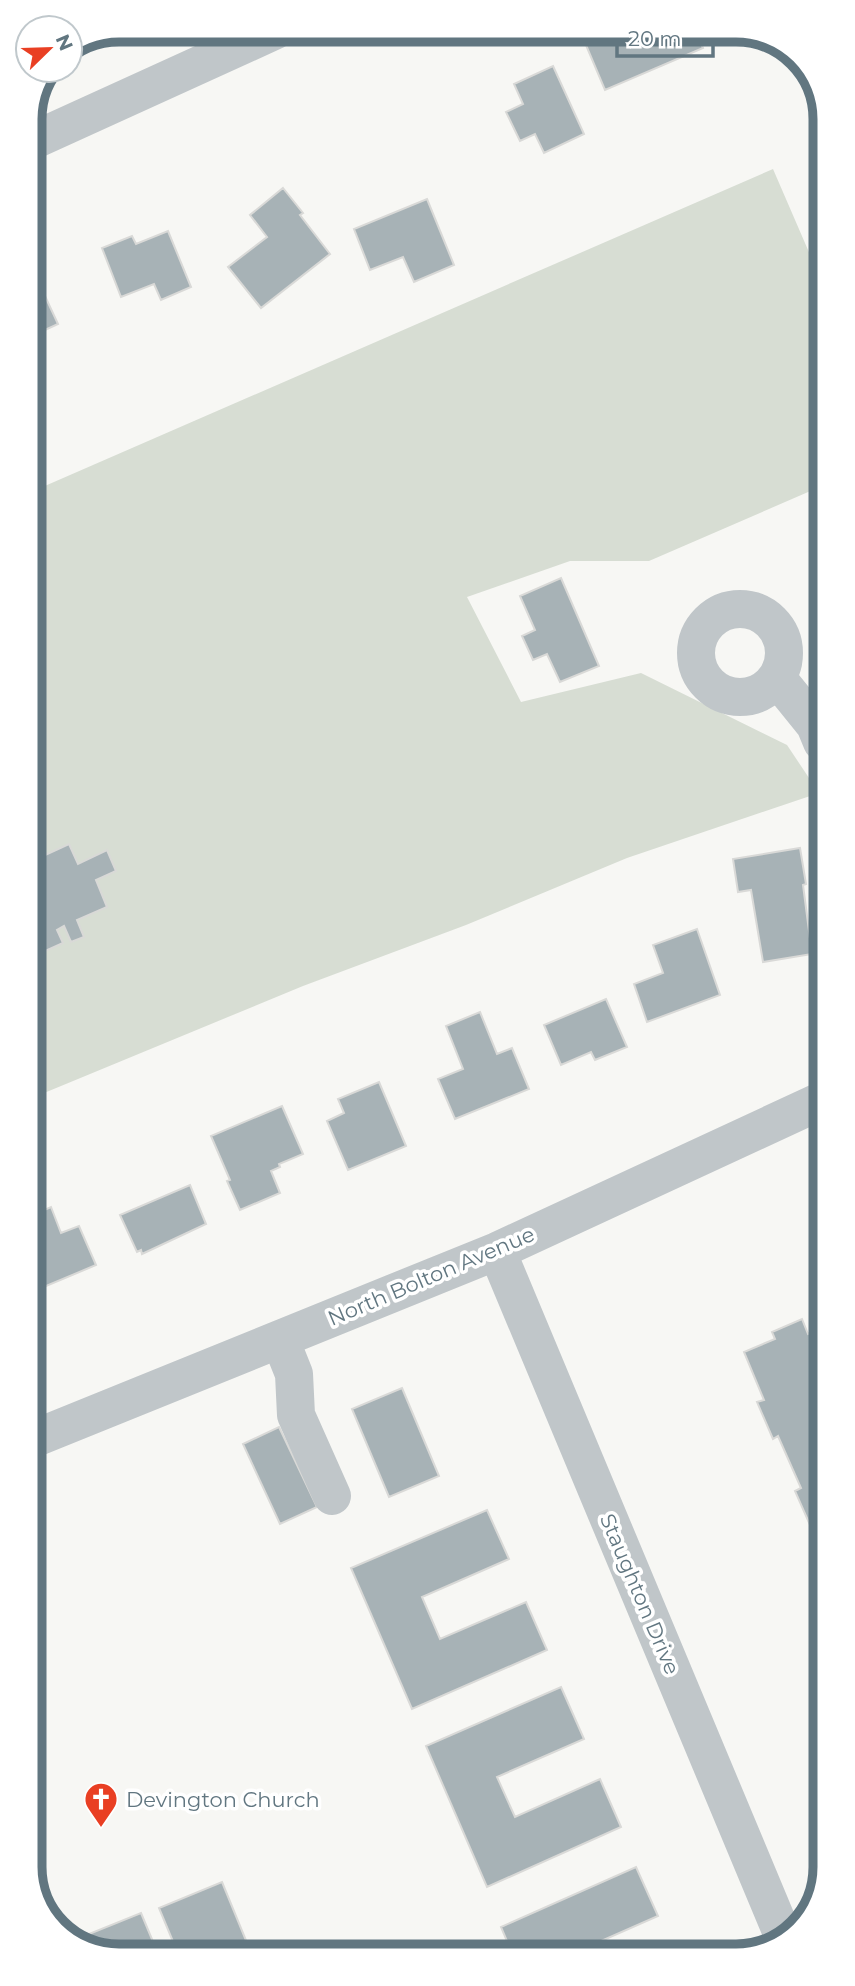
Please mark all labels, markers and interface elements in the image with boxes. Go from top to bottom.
north arrow [14,14,84,84]
scale bar [617,14,713,58]
text: 20 m [628,26,682,51]
text: N [51,31,78,54]
street label: North Bolton Avenue [324,1221,538,1331]
street label: Staughton Drive [595,1510,685,1678]
church icon: Devington Church [82,1780,120,1829]
place label: Devington Church [126,1787,320,1812]

